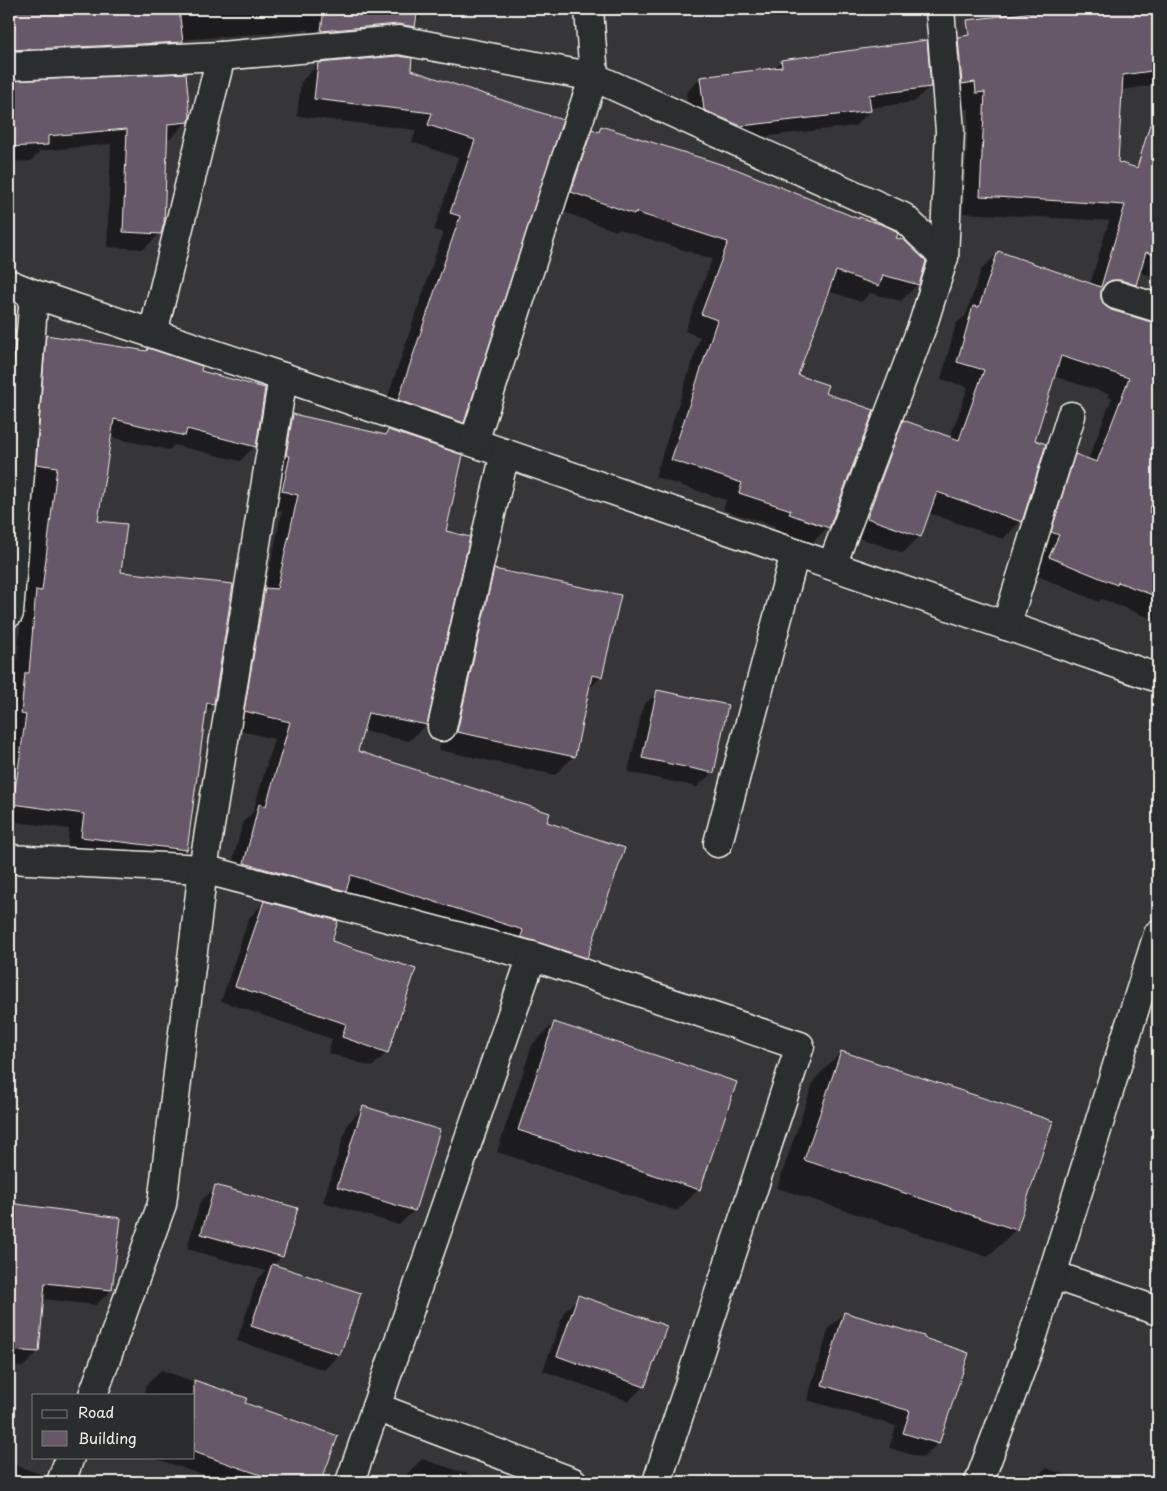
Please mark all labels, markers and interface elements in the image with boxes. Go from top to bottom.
legend [32,1394,195,1458]
text: Road [78,1400,114,1423]
text: Building [78,1426,137,1449]

